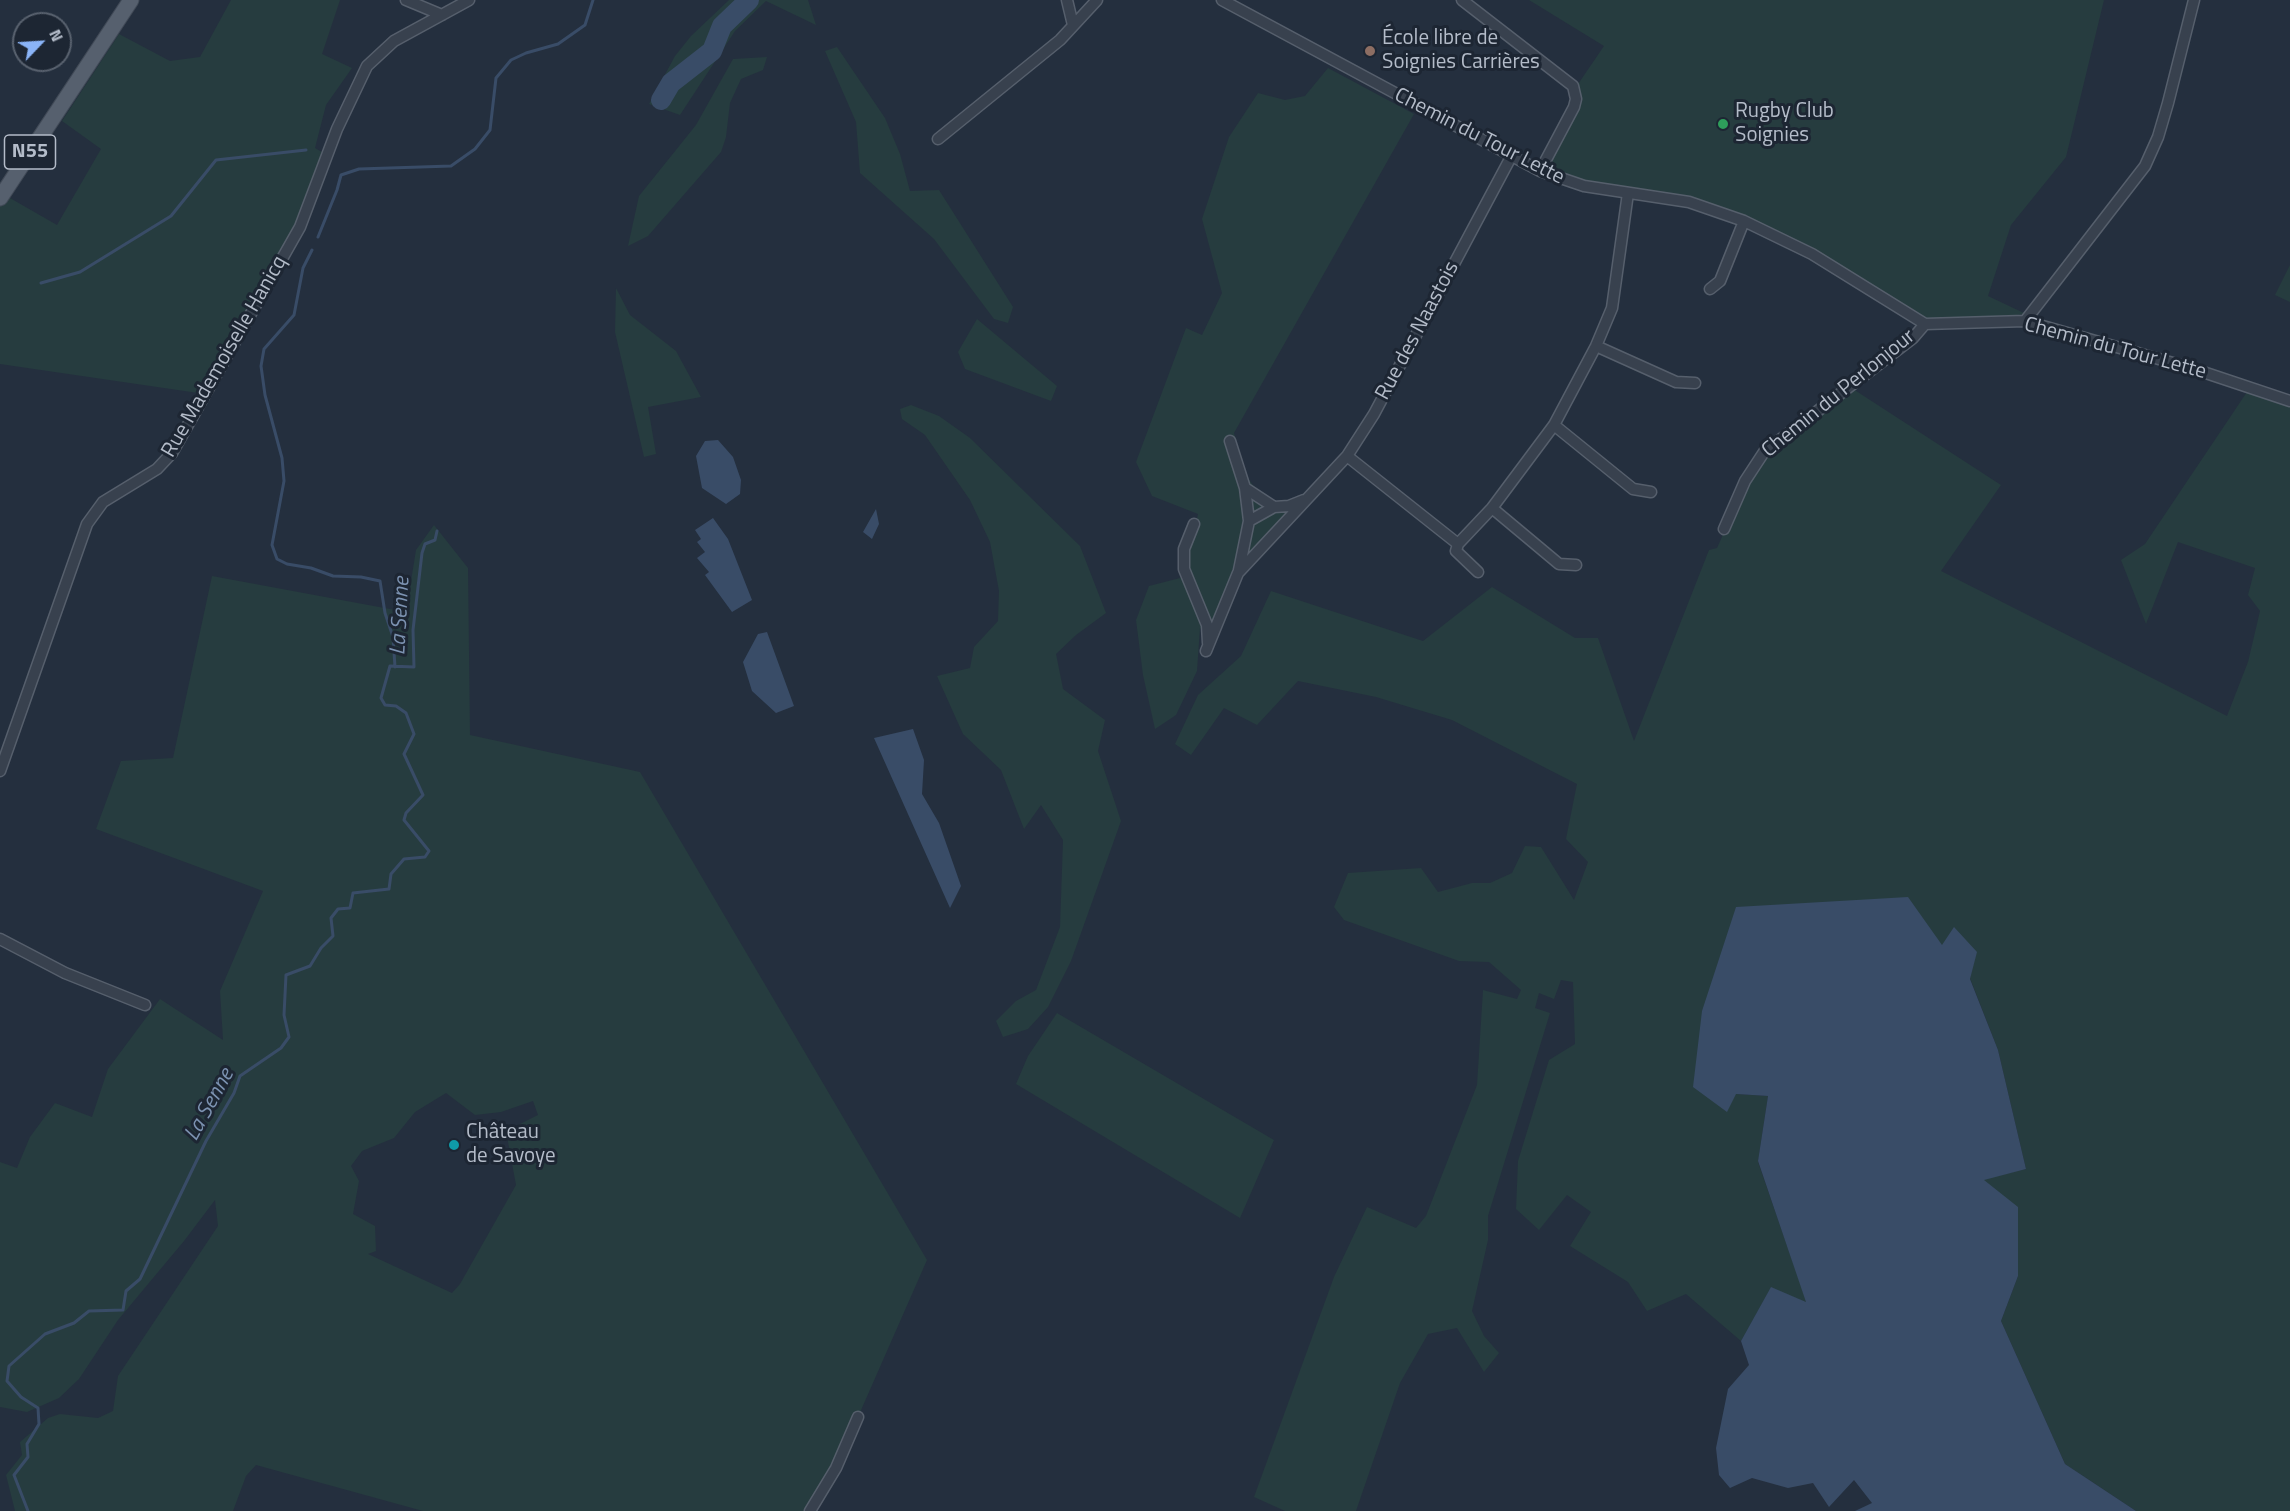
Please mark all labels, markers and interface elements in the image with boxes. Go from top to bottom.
north arrow [12,12,72,72]
text: N [43,25,70,45]
place label: École libre de Soignies Carrières [1382,26,1540,76]
marker: École libre de Soignies Carrières [1363,44,1377,58]
street label: Chemin du Tour Lette [1390,83,1568,191]
place label: Rugby Club Soignies [1735,99,1834,149]
marker: Rugby Club Soignies [1716,117,1730,131]
road number: N55 [4,135,56,169]
street label: Rue Mademoiselle Hanicq [157,252,293,462]
street label: Rue des Naastois [1371,257,1465,405]
street label: Chemin du Tour Lette [2021,313,2209,385]
street label: Chemin du Perlonjour [1757,324,1921,464]
water label: La Senne [386,576,416,656]
water label: La Senne [179,1064,241,1146]
place label: Château de Savoye [466,1120,555,1170]
marker: Château de Savoye [447,1138,461,1152]

